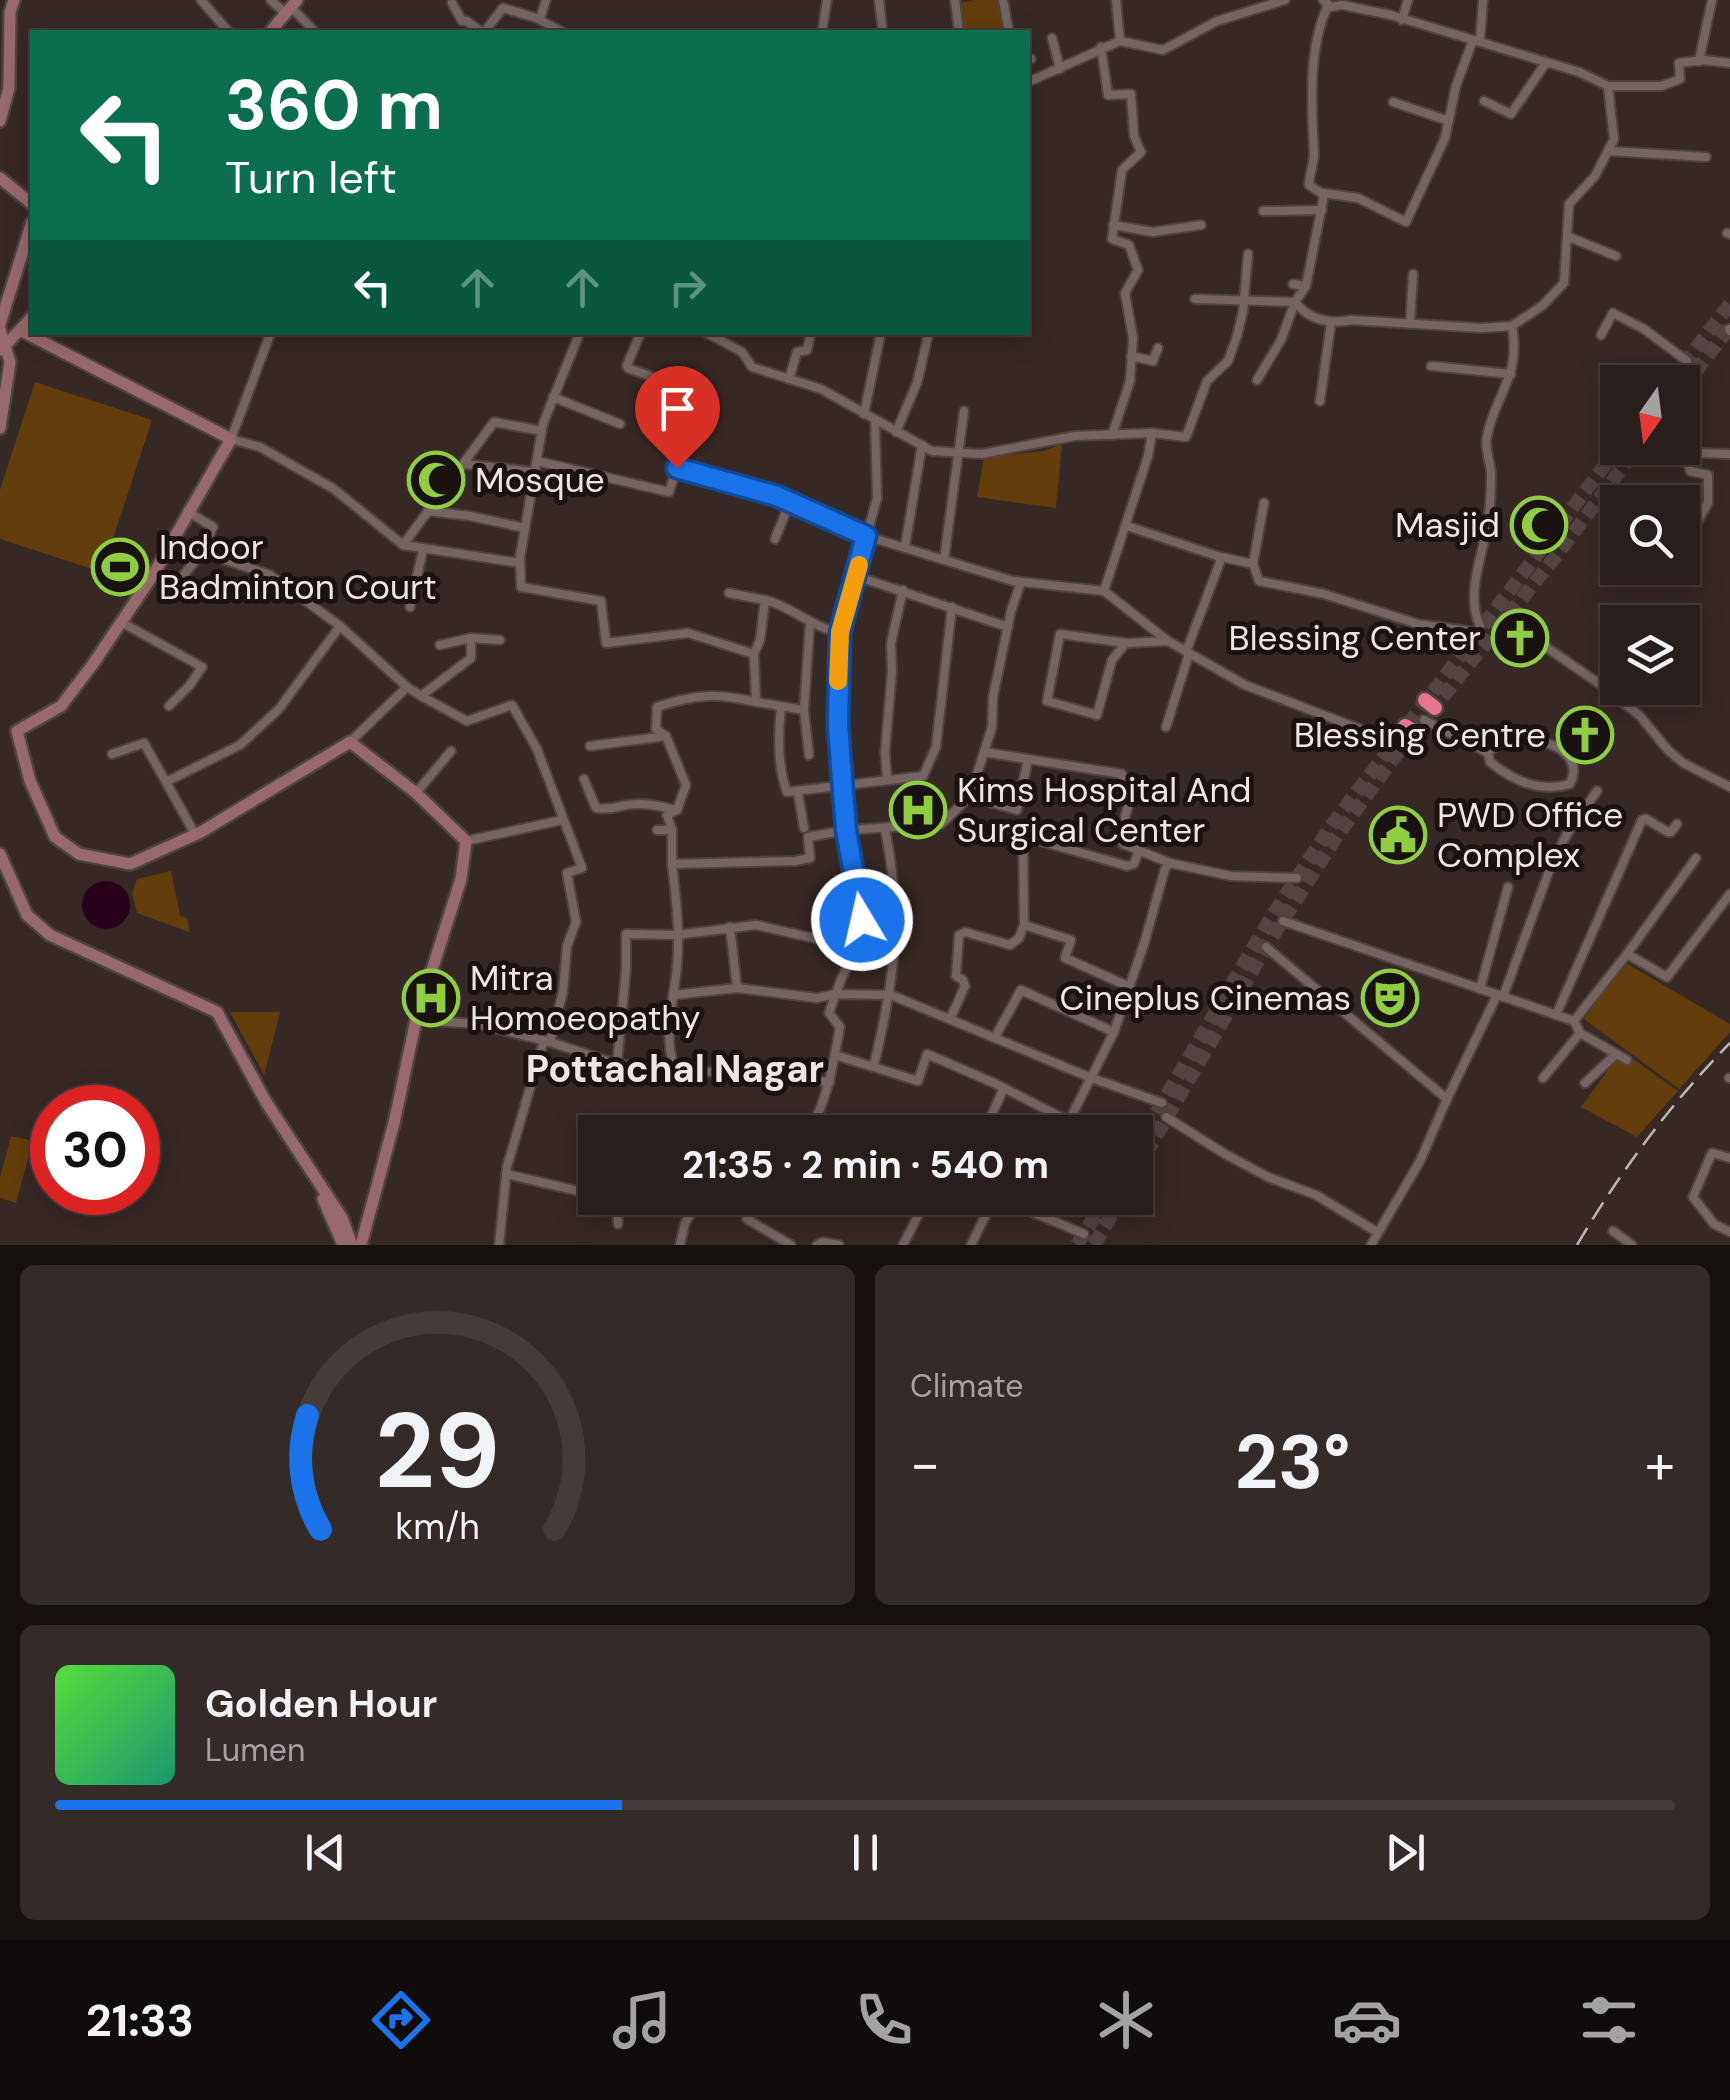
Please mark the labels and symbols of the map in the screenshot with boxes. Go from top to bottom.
north arrow [1600,365,1700,465]
pin [635,366,720,469]
mosque icon: Mosque [406,450,466,510]
place label: Mosque [475,457,605,503]
mosque icon: Masjid [1509,495,1569,555]
place label: Masjid [1395,502,1500,548]
place label: Indoor Badminton Court [159,524,437,610]
sports icon: Indoor Badminton Court [90,537,150,597]
church icon: Blessing Center [1490,608,1550,668]
place label: Blessing Center [1229,615,1481,661]
church icon: Blessing Centre [1555,705,1615,765]
place label: Blessing Centre [1294,712,1546,758]
place label: Kims Hospital And Surgical Center [957,767,1252,853]
hospital icon: Kims Hospital And Surgical Center [888,780,948,840]
place label: PWD Office Complex [1437,792,1623,878]
public building icon: PWD Office Complex [1368,805,1428,865]
position arrow [810,868,914,972]
place label: Mitra Homoeopathy [470,955,700,1041]
hospital icon: Mitra Homoeopathy [401,968,461,1028]
theatre icon: Cineplus Cinemas [1360,968,1420,1028]
place label: Cineplus Cinemas [1060,975,1351,1021]
district label: Pottachal Nagar [526,1044,824,1094]
speed limit sign: 30 [30,1085,160,1215]

